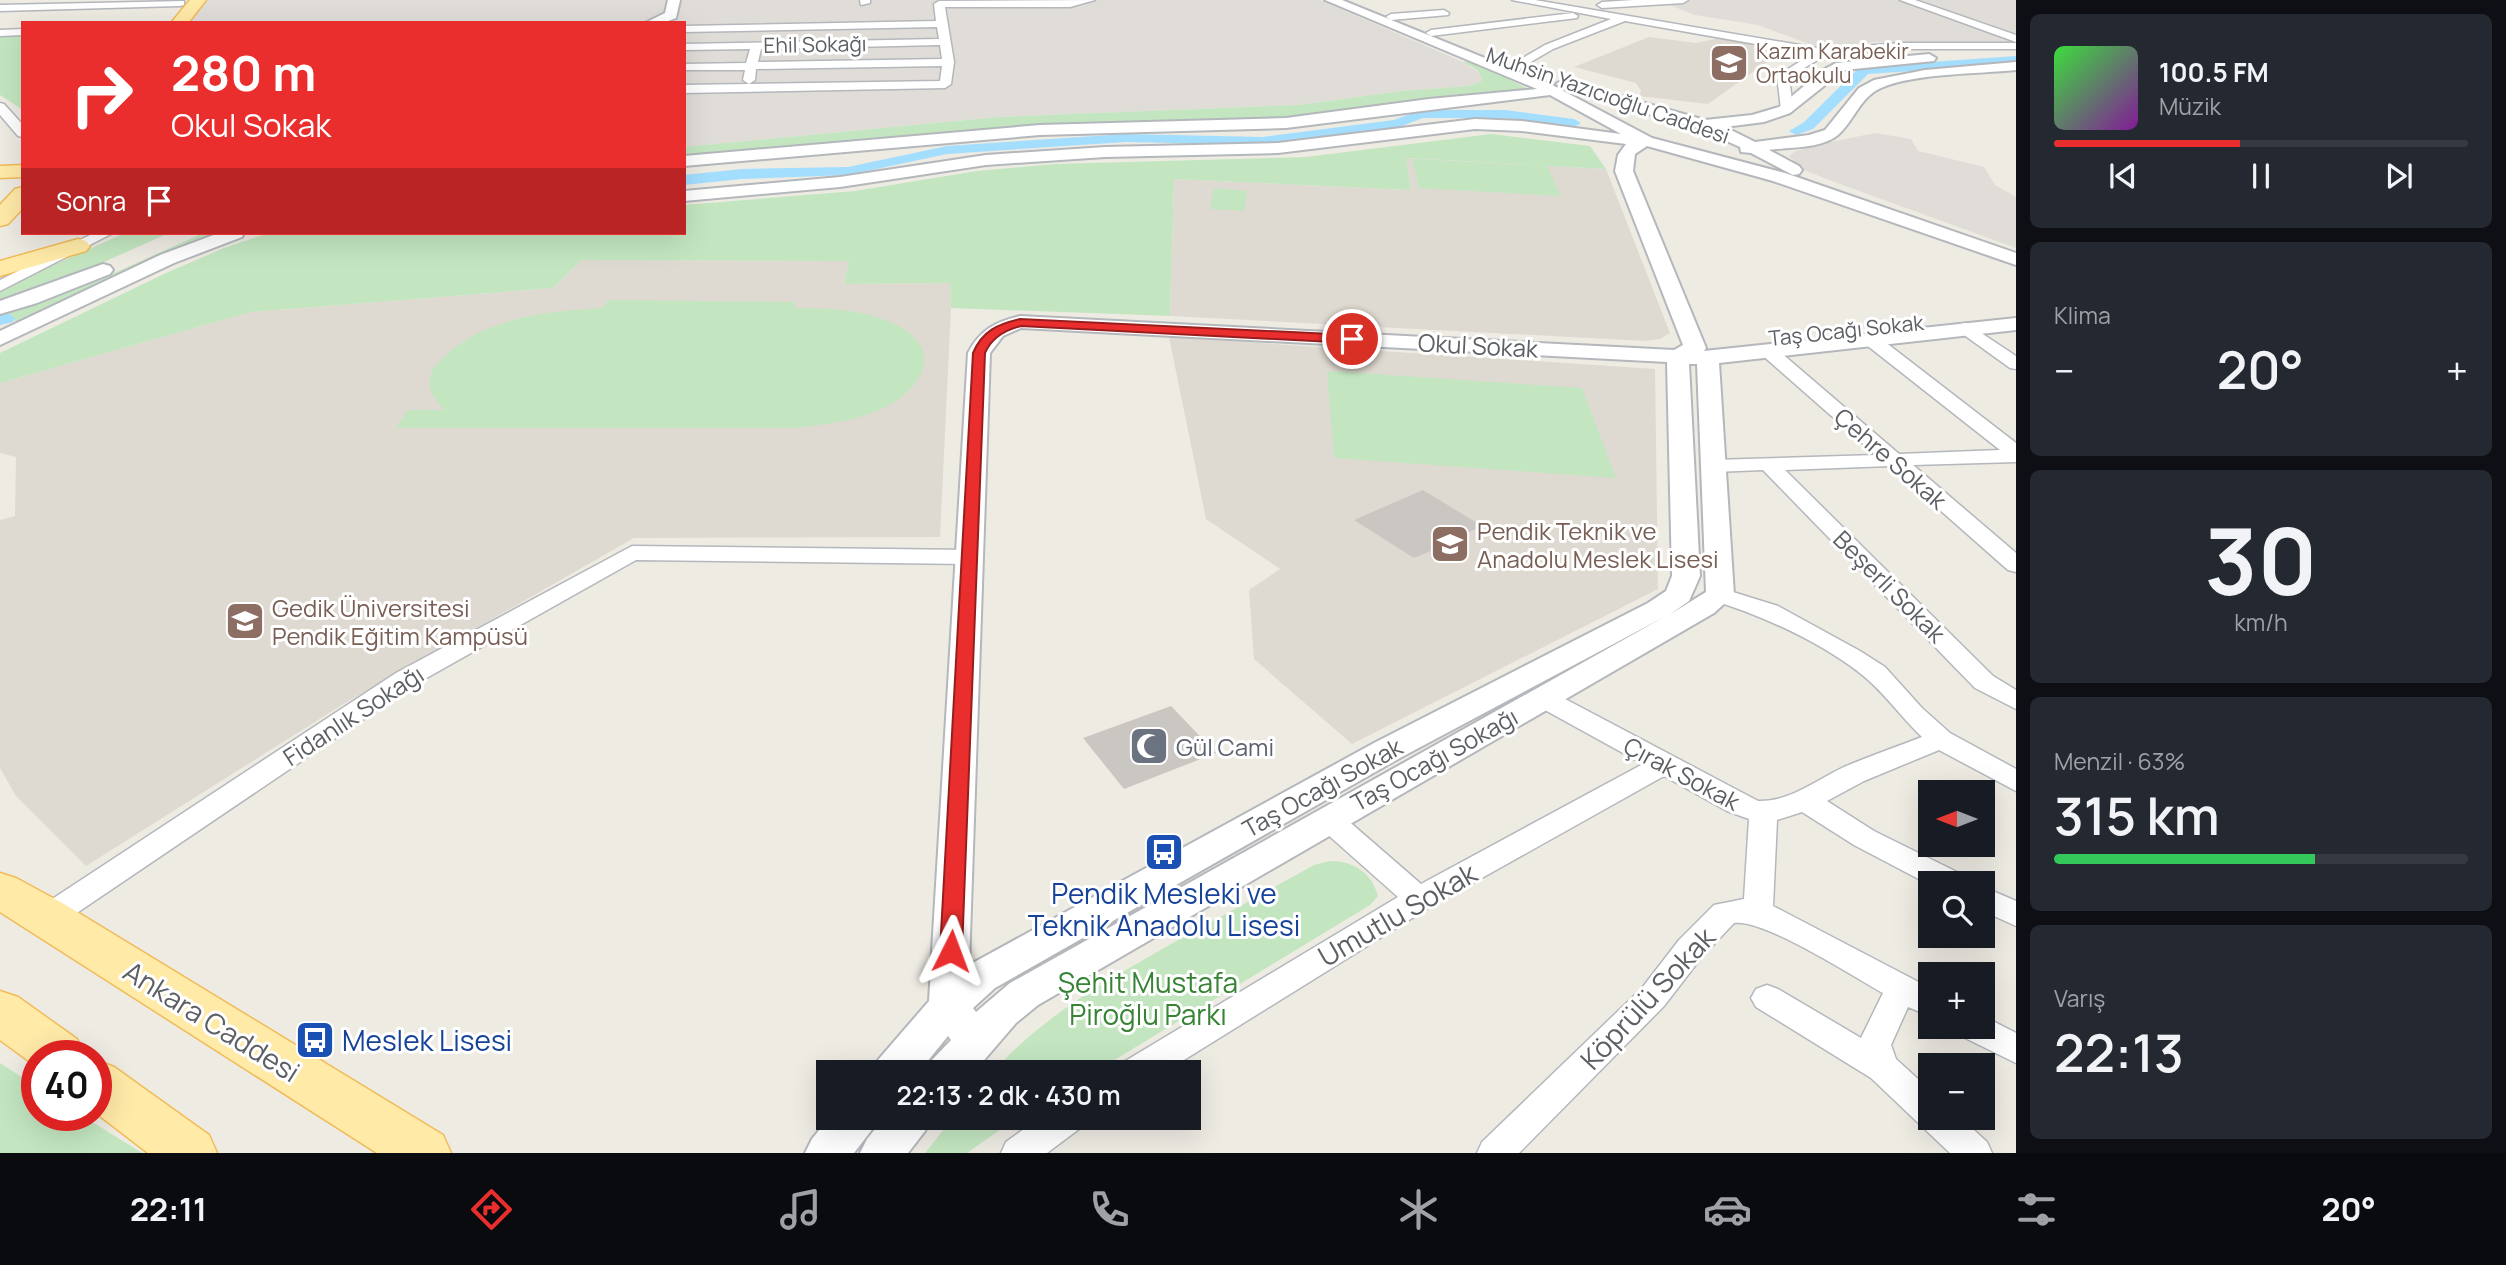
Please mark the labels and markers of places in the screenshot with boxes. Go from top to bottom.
place label: Kazım Karabekir Ortaokulu [1756,37,1909,89]
school or university icon: Kazım Karabekir Ortaokulu [1708,42,1750,84]
pin [1322,309,1382,369]
place label: Pendik Teknik ve Anadolu Meslek Lisesi [1477,514,1719,575]
school or university icon: Pendik Teknik ve Anadolu Meslek Lisesi [1429,523,1471,565]
place label: Gedik Üniversitesi Pendik Eğitim Kampüsü [272,591,528,652]
school or university icon: Gedik Üniversitesi Pendik Eğitim Kampüsü [224,600,266,642]
mosque icon: Gül Cami [1128,725,1170,767]
place label: Gül Cami [1176,730,1274,763]
bus stop icon: Pendik Mesleki ve Teknik Anadolu Lisesi [1143,831,1185,873]
place label: Pendik Mesleki ve Teknik Anadolu Lisesi [1028,874,1300,944]
bus stop icon: Meslek Lisesi [294,1019,336,1061]
place label: Meslek Lisesi [342,1021,512,1059]

